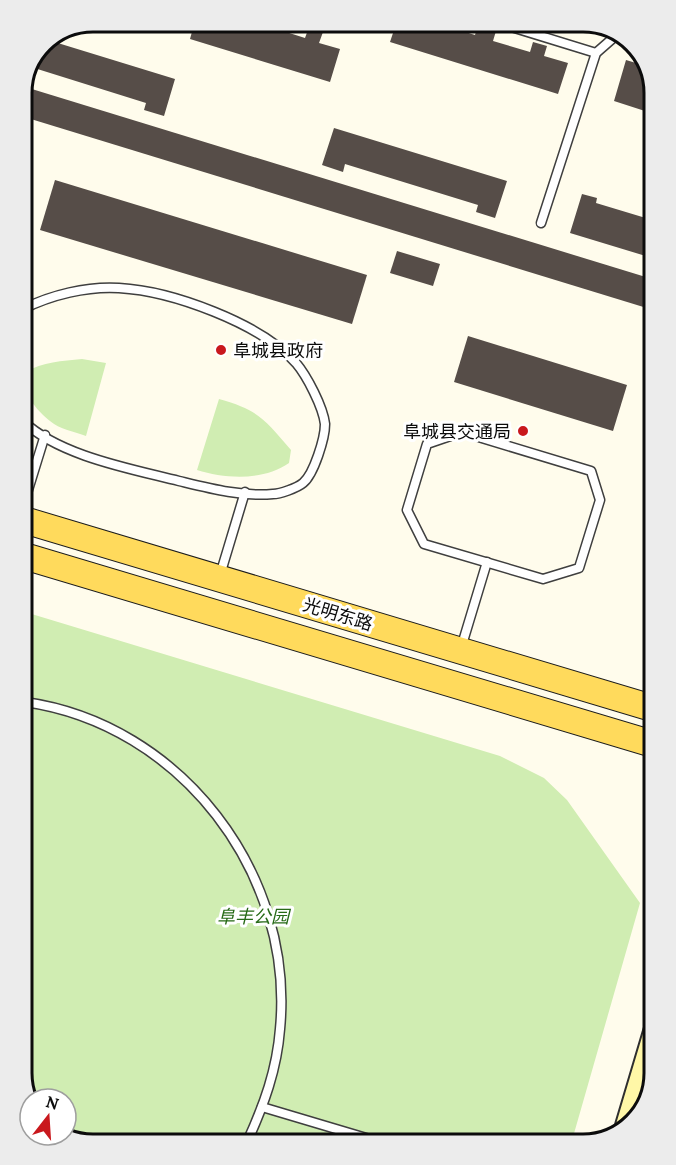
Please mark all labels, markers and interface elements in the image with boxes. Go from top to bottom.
place label: 阜城县政府 [233,339,323,362]
marker: 阜城县政府 [214,343,228,357]
place label: 阜城县交通局 [403,420,511,443]
marker: 阜城县交通局 [516,424,530,438]
street label: 光明东路 [300,592,376,636]
park label: 阜丰公园 [217,905,292,928]
north arrow [18,1087,78,1147]
text: N [44,1091,61,1114]

